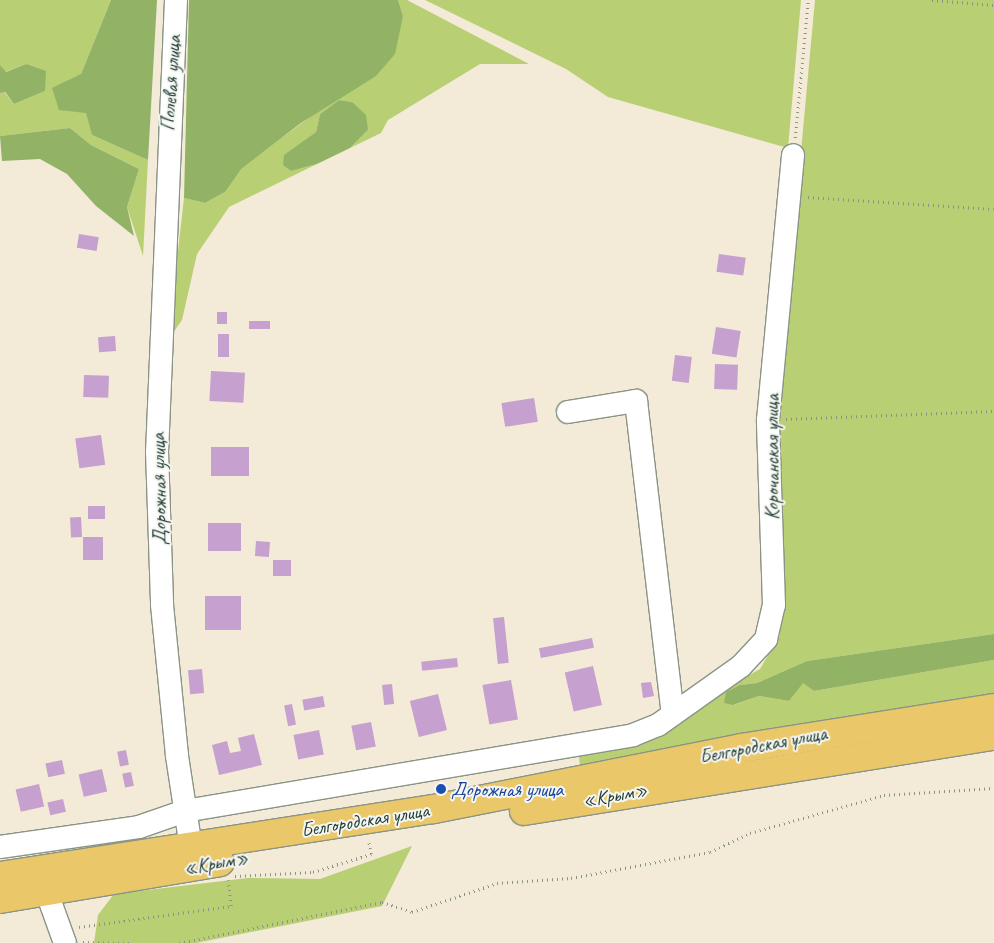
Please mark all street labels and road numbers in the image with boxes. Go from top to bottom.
street label: Полевая улица [156,34,186,132]
street label: Корочанская улица [760,393,784,521]
street label: Дорожная улица [146,432,172,546]
street label: Белгородская улица [697,721,829,769]
street label: «Крым» [581,778,649,812]
street label: Белгородская улица [299,798,431,842]
street label: «Крым» [182,846,250,880]

